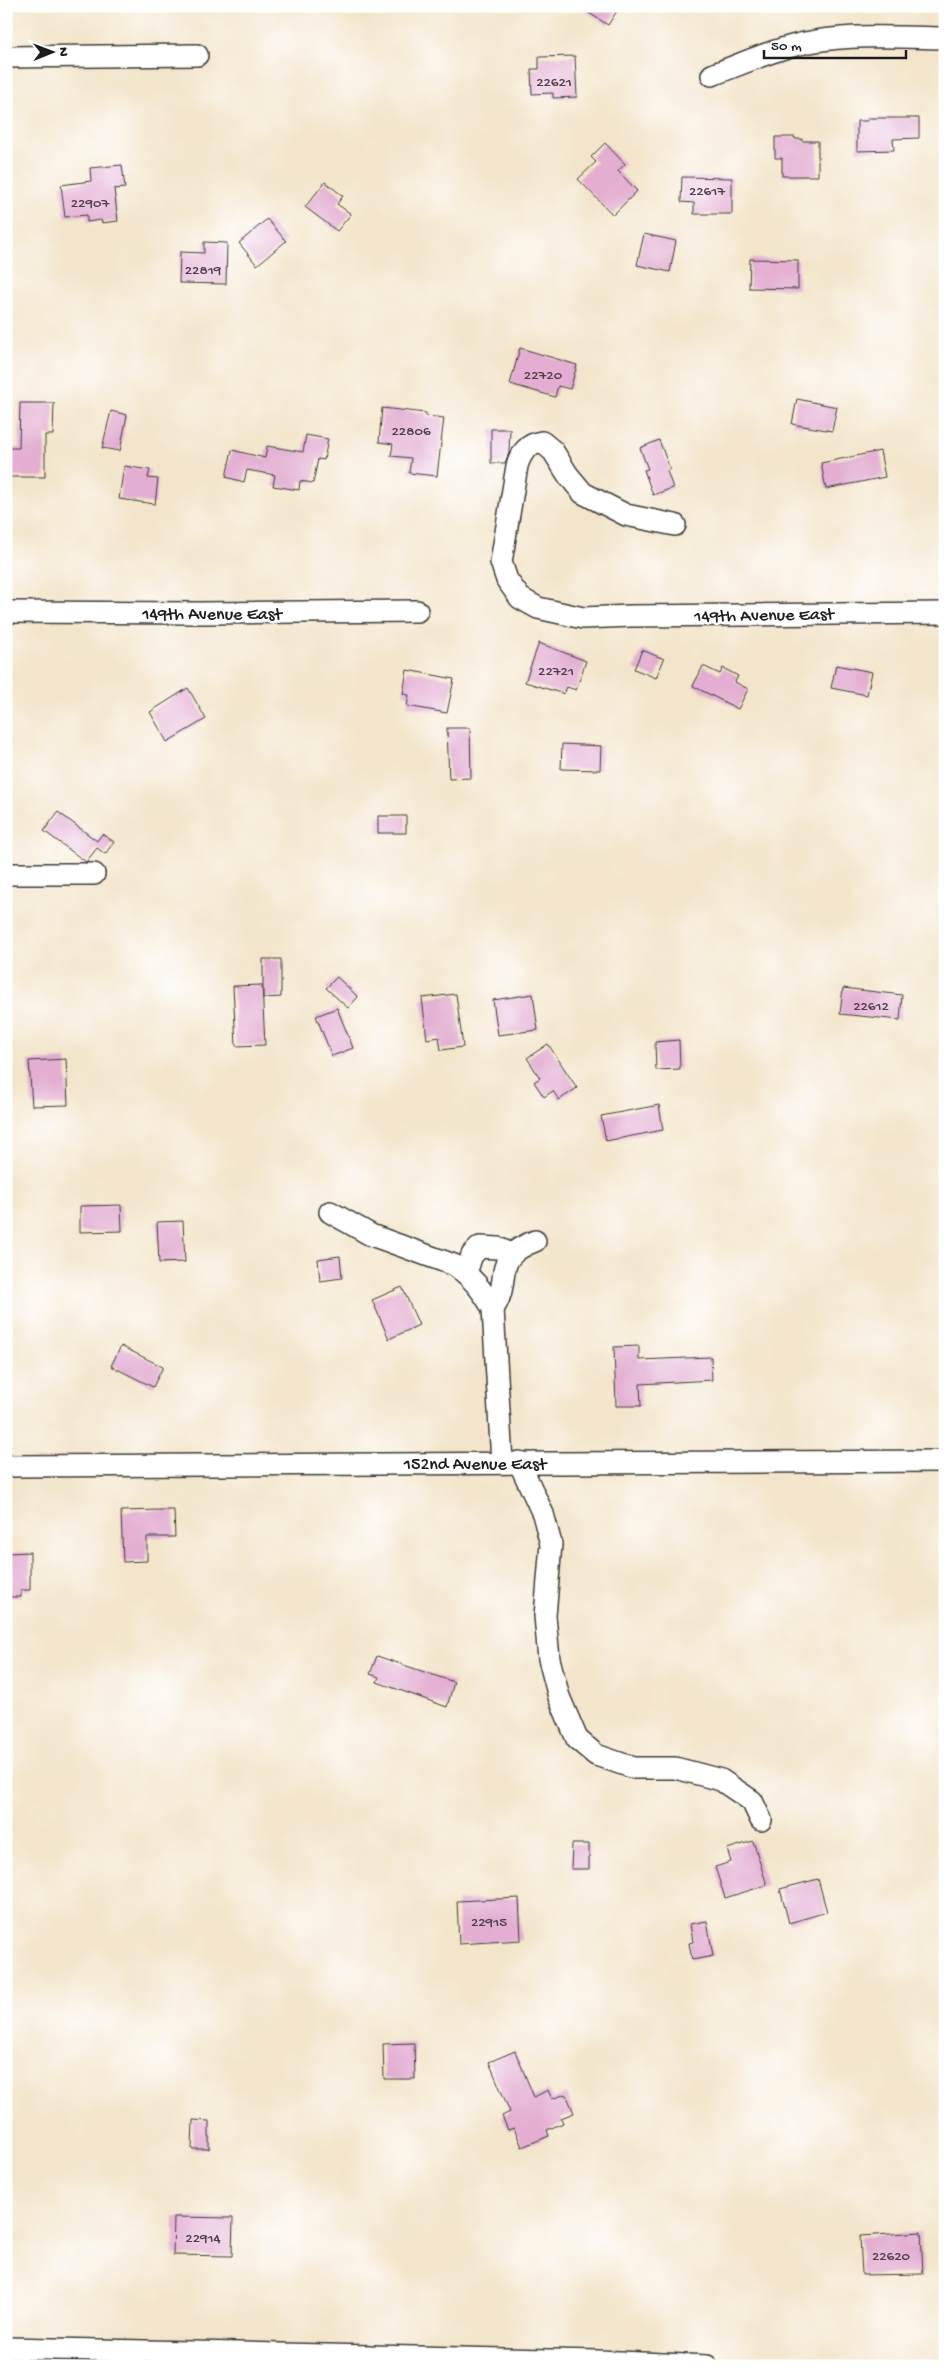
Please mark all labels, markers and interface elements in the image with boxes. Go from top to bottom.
north arrow [28,28,78,78]
scale bar [764,28,906,60]
text: 50 m [771,38,802,56]
text: N [54,47,71,57]
house number: 22621 [536,74,572,92]
house number: 22617 [689,183,726,201]
house number: 22907 [71,195,110,213]
house number: 22819 [185,262,222,280]
house number: 22720 [524,367,563,385]
house number: 22806 [391,423,431,441]
street label: 149th Avenue East [141,605,283,626]
street label: 149th Avenue East [693,605,836,628]
house number: 22721 [538,663,574,681]
house number: 22612 [853,998,889,1016]
street label: 152nd Avenue East [403,1455,548,1476]
house number: 22915 [471,1914,507,1932]
house number: 22914 [185,2230,221,2248]
house number: 22620 [872,2248,911,2266]

